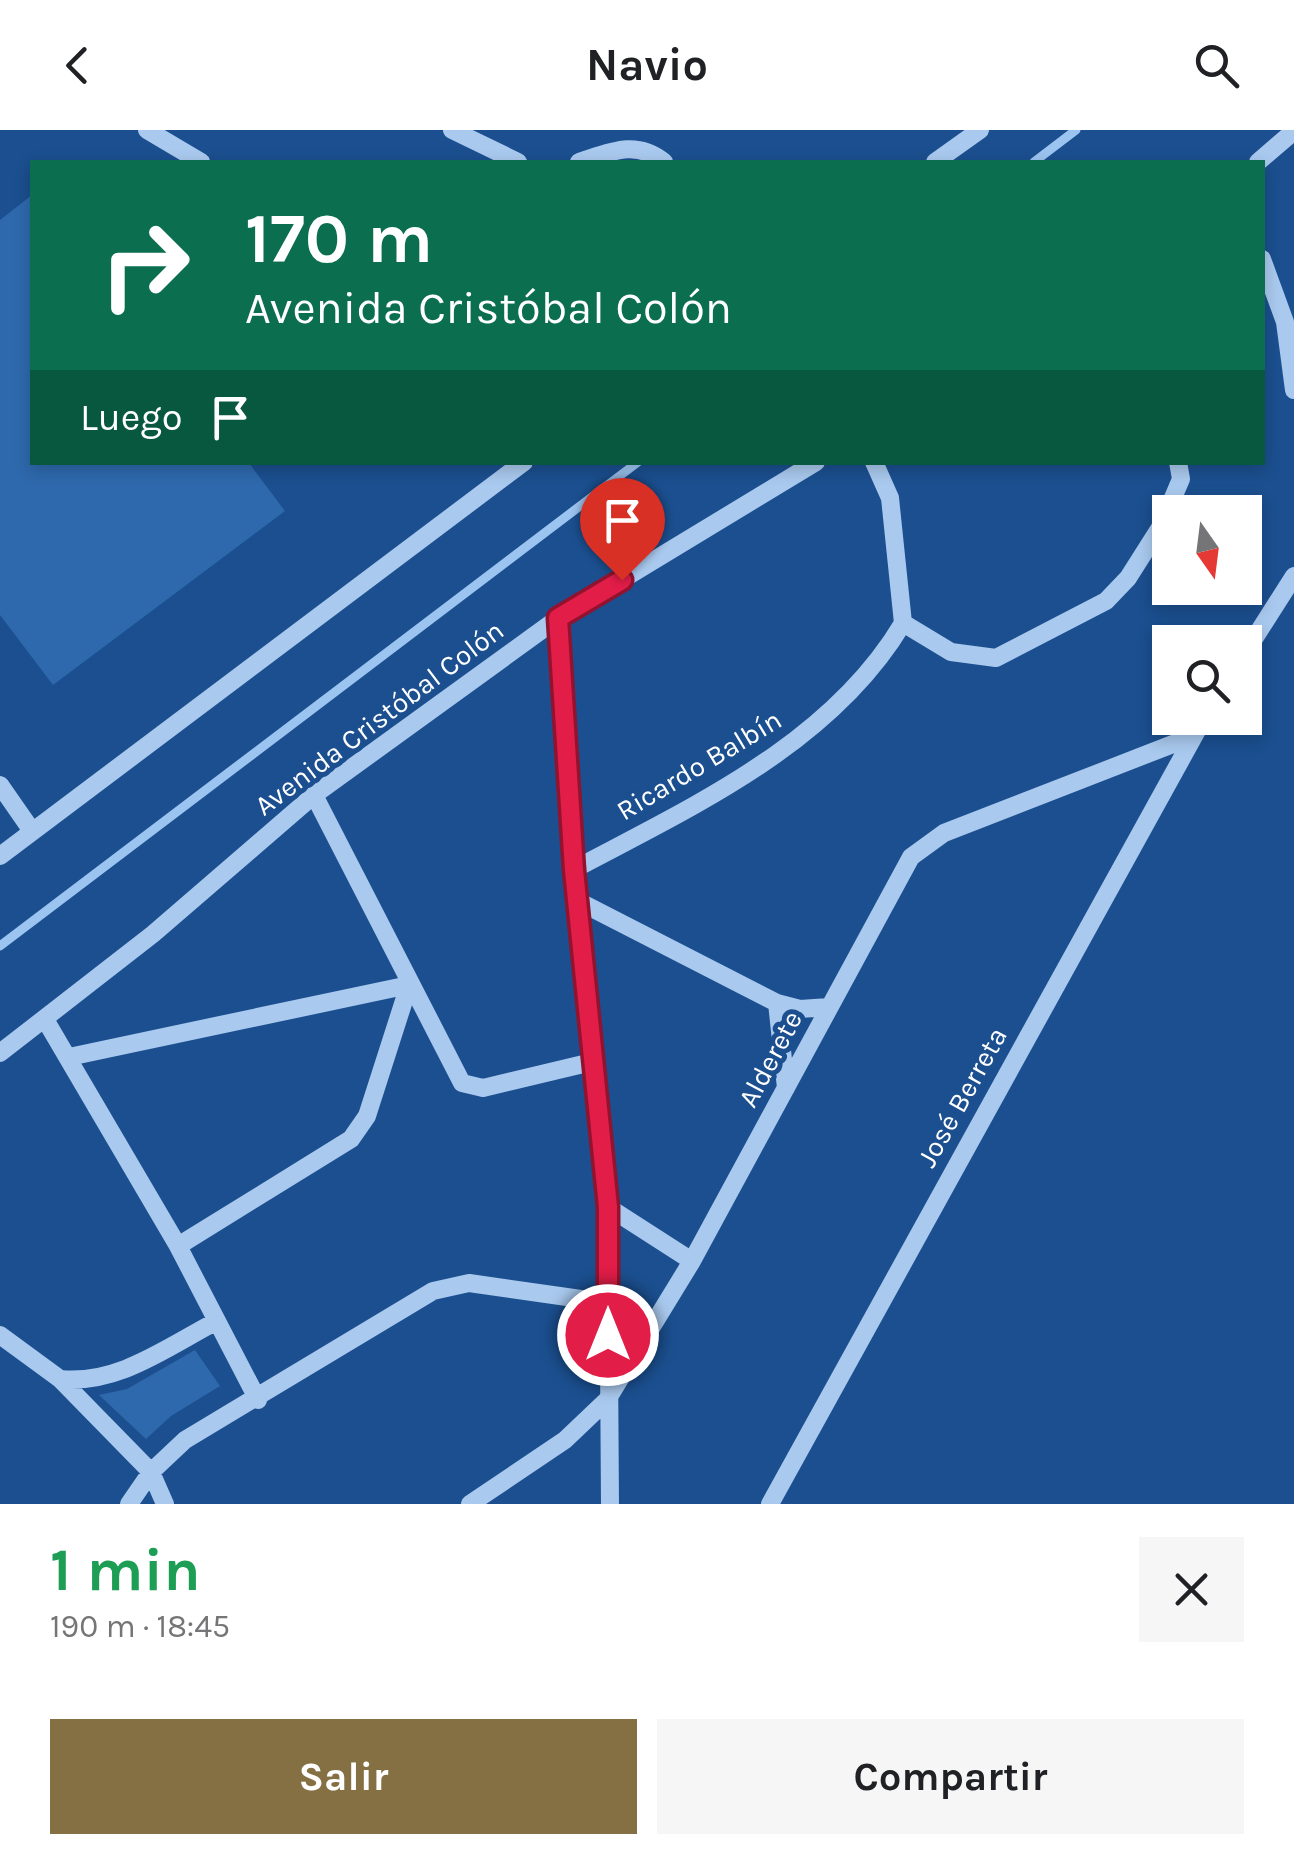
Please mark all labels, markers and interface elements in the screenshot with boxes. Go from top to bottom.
icon: back [50,38,105,93]
icon: search [1189,38,1244,93]
text: Navio [586,39,708,91]
text: 170 m [245,198,433,280]
icon: right [80,200,210,330]
text: Avenida Cristóbal Colón [245,282,732,334]
icon: arrive [203,390,258,445]
text: Luego [80,395,183,440]
pin [580,478,665,581]
icon: arrive [595,493,650,548]
north arrow [1152,495,1262,605]
map controls [1152,495,1262,735]
street label: Avenida Cristóbal Colón [248,614,510,822]
button: search [1152,625,1262,735]
street label: Ricardo Balbín [611,703,787,827]
street label: Alderete [731,1005,809,1113]
street label: José Berreta [910,1021,1014,1173]
position arrow [556,1283,660,1387]
text: 1 min [50,1535,201,1605]
button: close [1139,1537,1244,1642]
text: 190 m · 18:45 [50,1608,230,1645]
button: Salir [50,1719,637,1834]
button: Compartir [657,1719,1244,1834]

